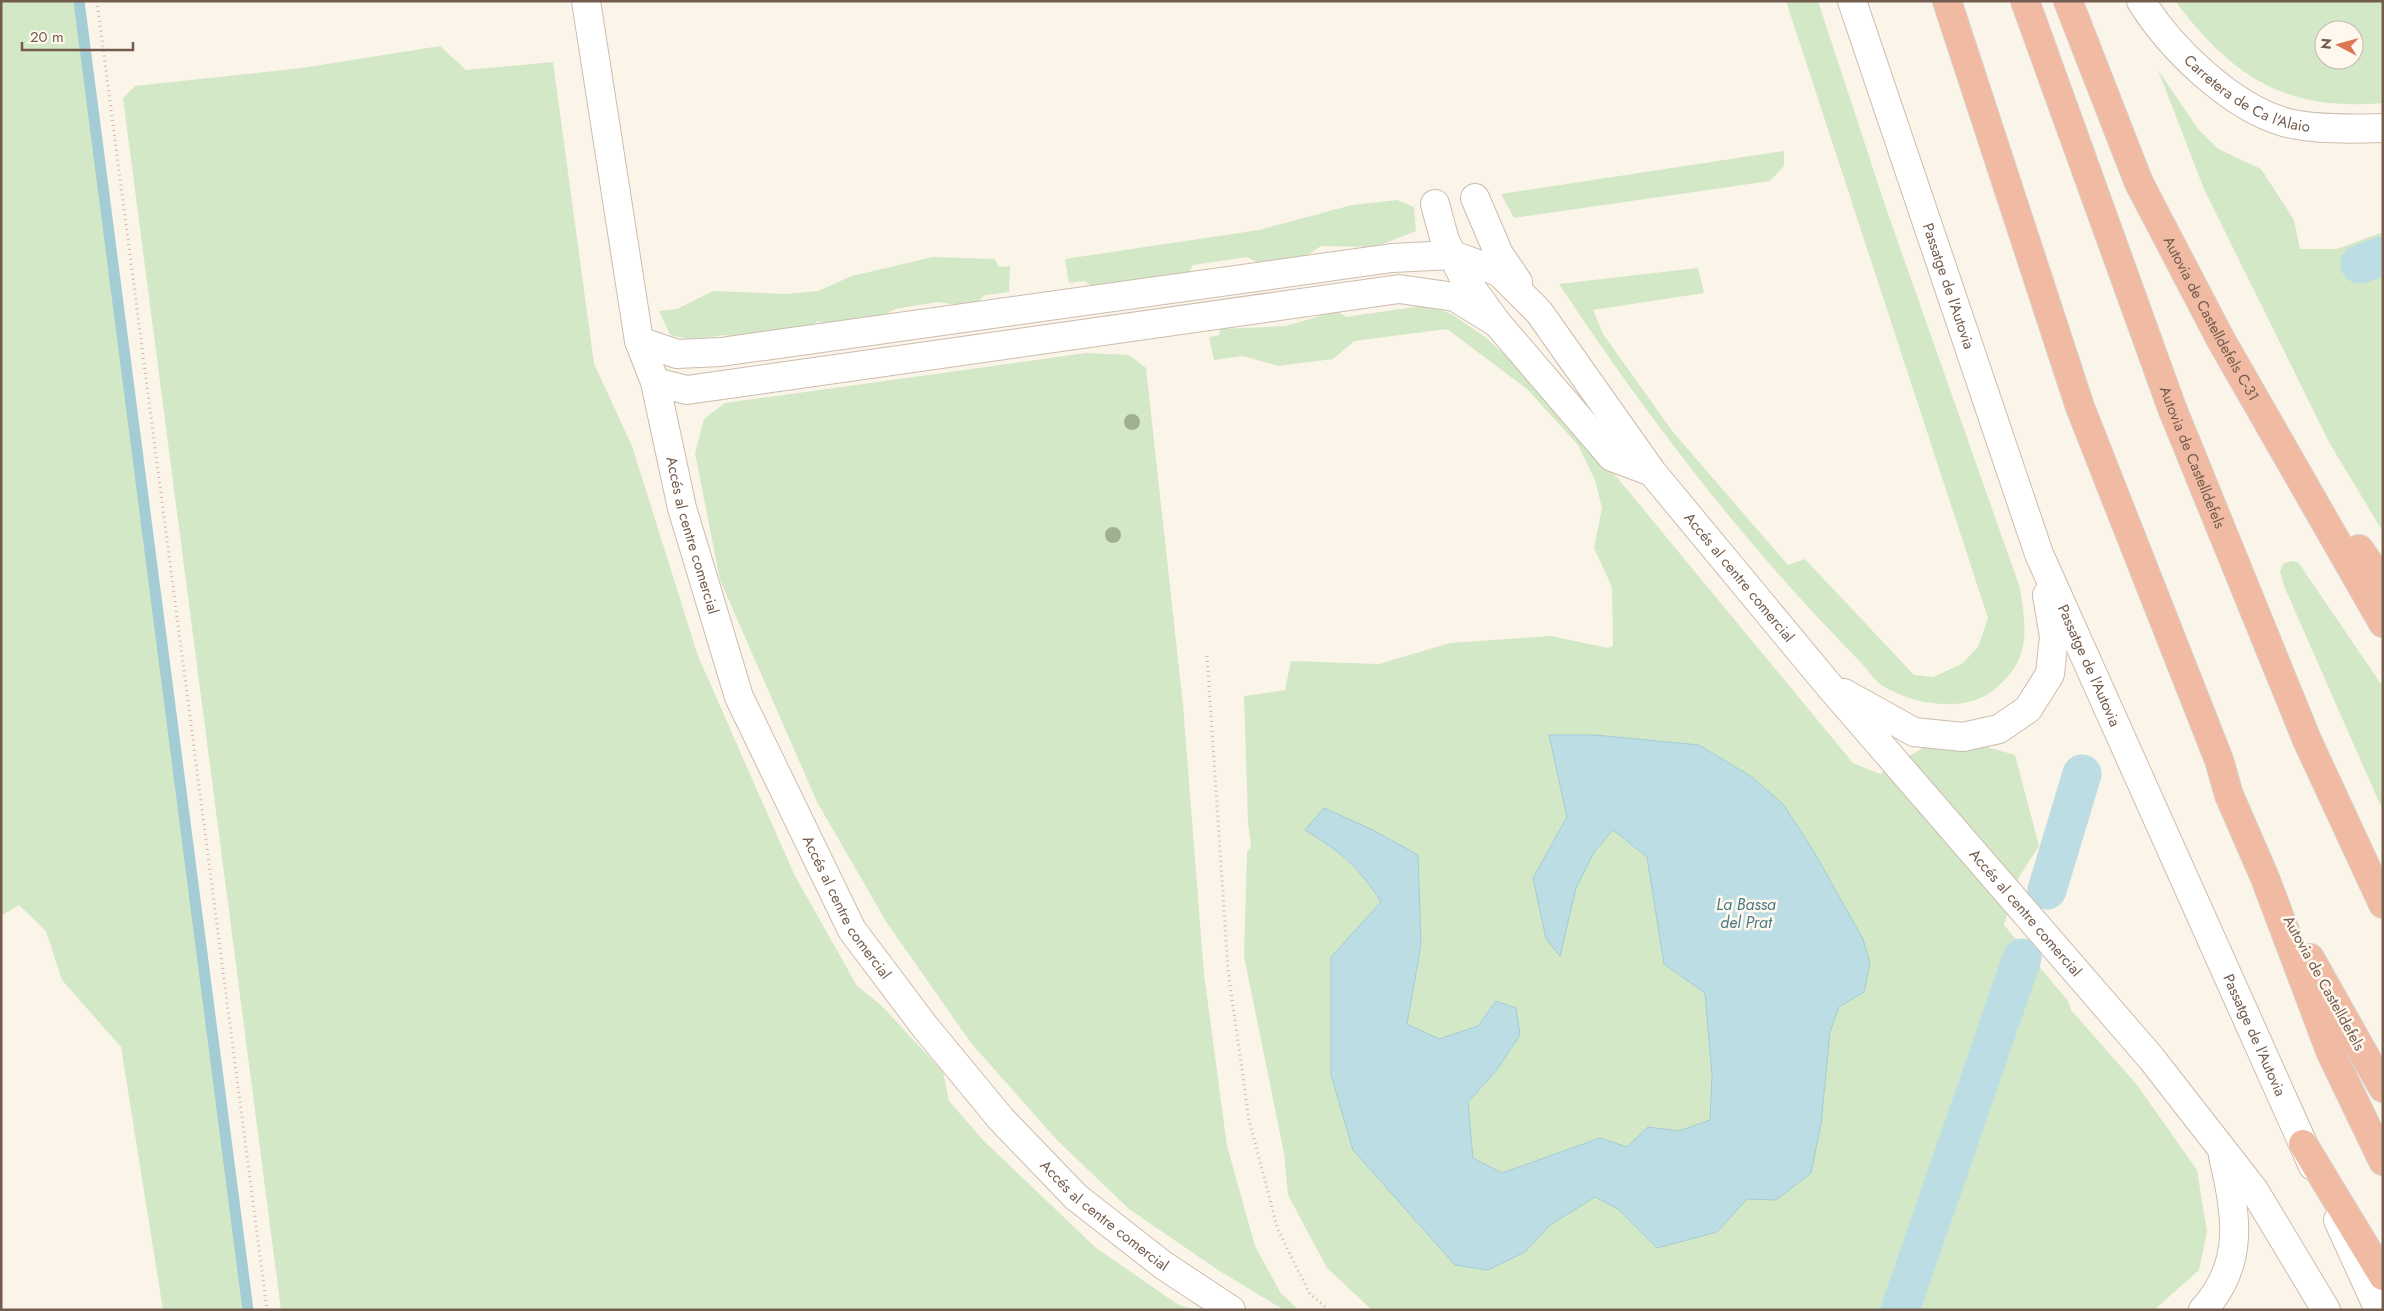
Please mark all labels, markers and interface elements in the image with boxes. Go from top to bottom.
scale bar [22,20,134,52]
north arrow [2314,20,2364,70]
text: 20 m [30,26,64,48]
text: N [2316,37,2337,50]
street label: Carretera de Ca l'Alaio [2179,50,2311,138]
street label: Passatge de l'Autovia [1917,220,1980,352]
street label: Autovia de Castelldefels C-31 [2158,232,2265,405]
street label: Autovia de Castelldefels [2154,383,2231,532]
street label: Accés al centre comercial [660,454,724,617]
street label: Accés al centre comercial [1679,508,1800,647]
street label: Passatge de l'Autovia [2052,601,2126,730]
street label: Accés al centre comercial [797,832,896,984]
street label: Accés al centre comercial [1964,844,2087,981]
water label: La Bassa del Prat [1716,893,1776,934]
street label: Autovia de Castelldefels [2278,911,2370,1055]
street label: Passatge de l'Autovia [2217,971,2291,1100]
street label: Accés al centre comercial [1035,1155,1173,1277]

